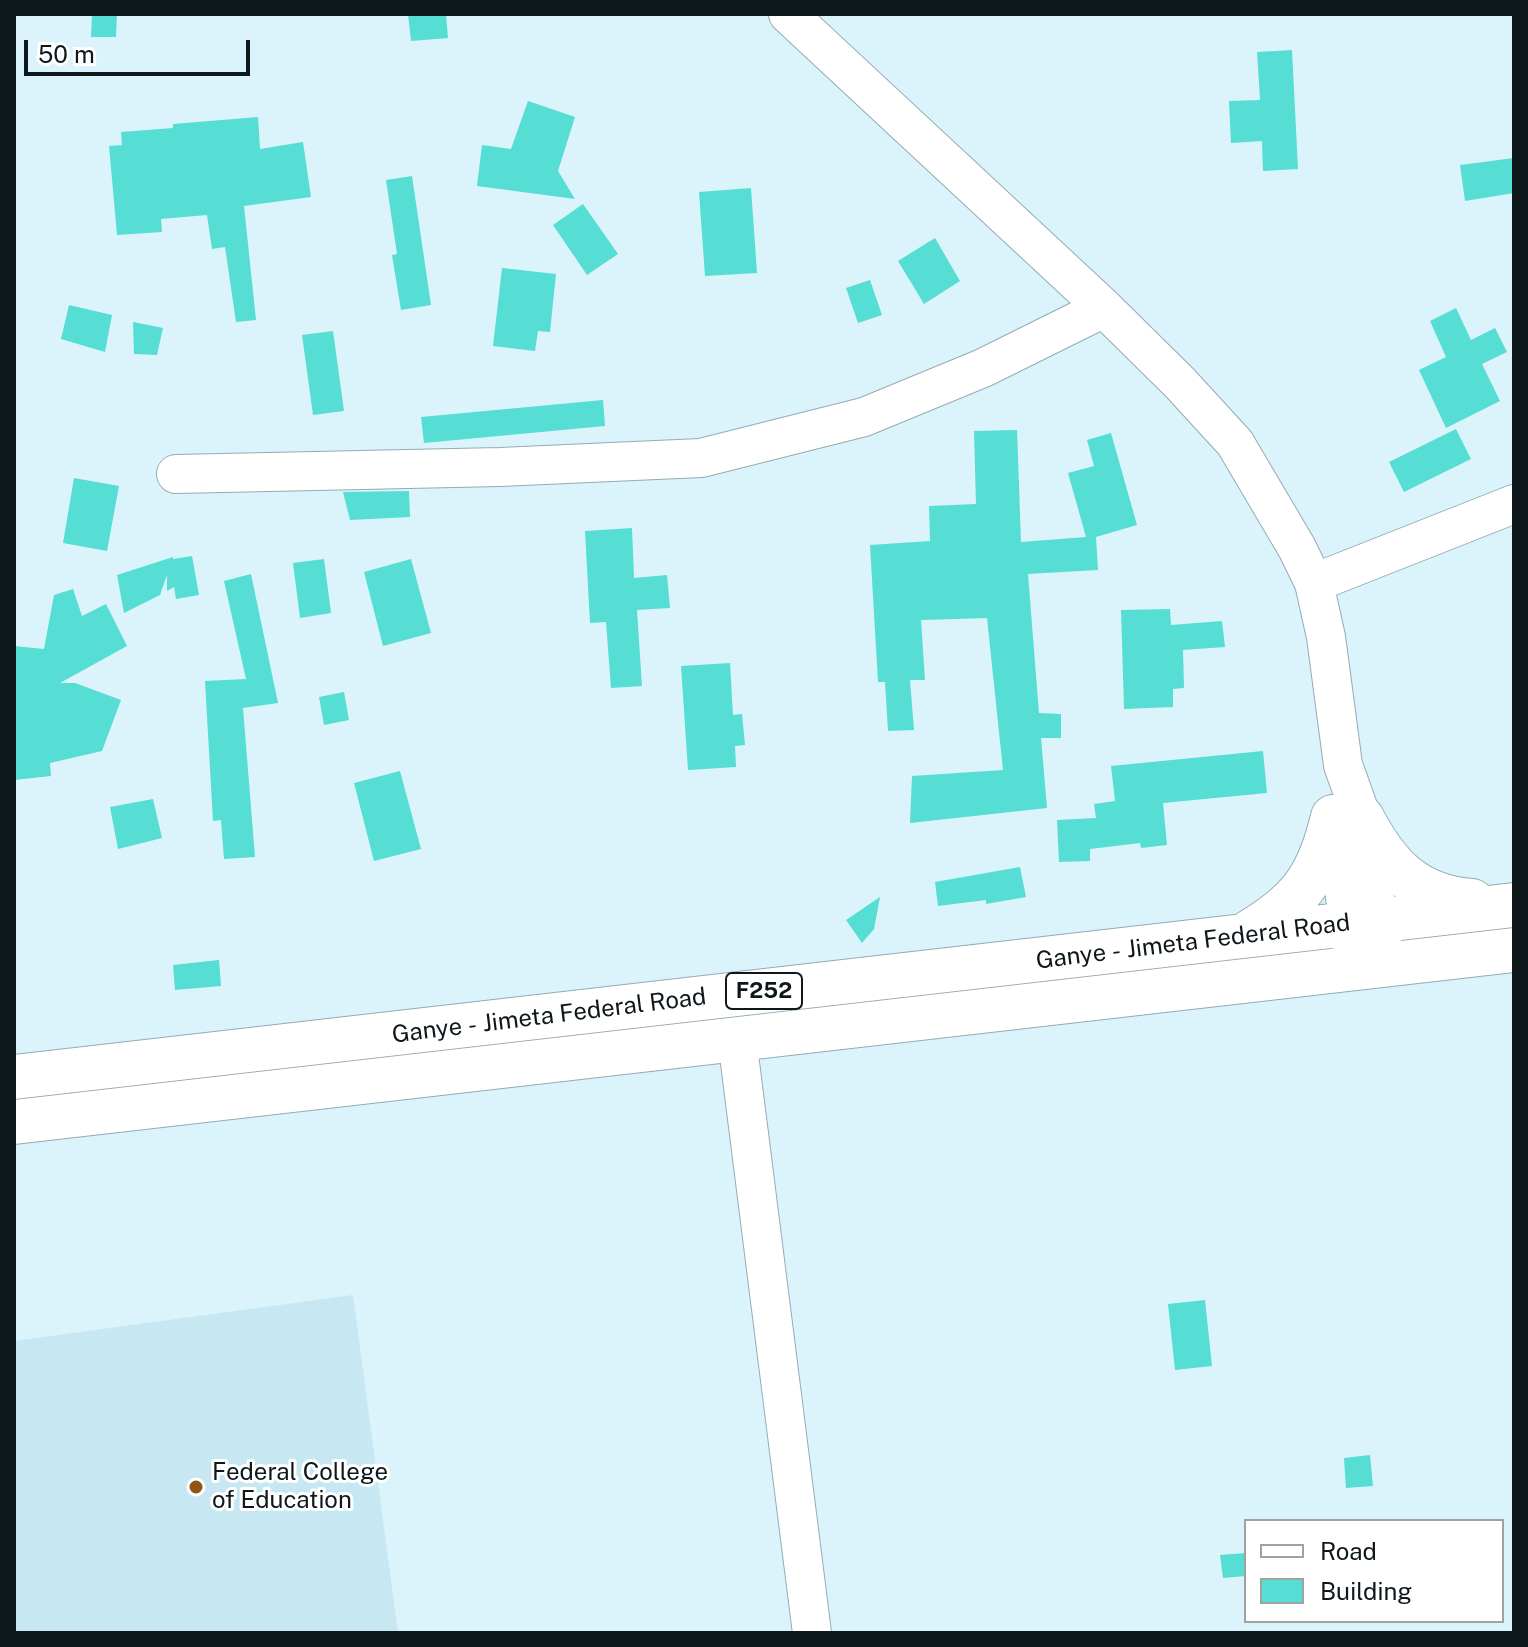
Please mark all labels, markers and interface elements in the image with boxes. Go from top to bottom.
scale bar [28,24,254,74]
text: 50 m [38,40,95,68]
street label: Ganye - Jimeta Federal Road [1034,908,1352,976]
road number: F252 [726,973,802,1009]
street label: Ganye - Jimeta Federal Road [390,982,708,1050]
place label: Federal College of Education [212,1459,388,1515]
marker: Federal College of Education [187,1478,205,1496]
legend [1244,1519,1504,1623]
text: Road [1320,1537,1377,1565]
text: Building [1320,1577,1412,1605]

